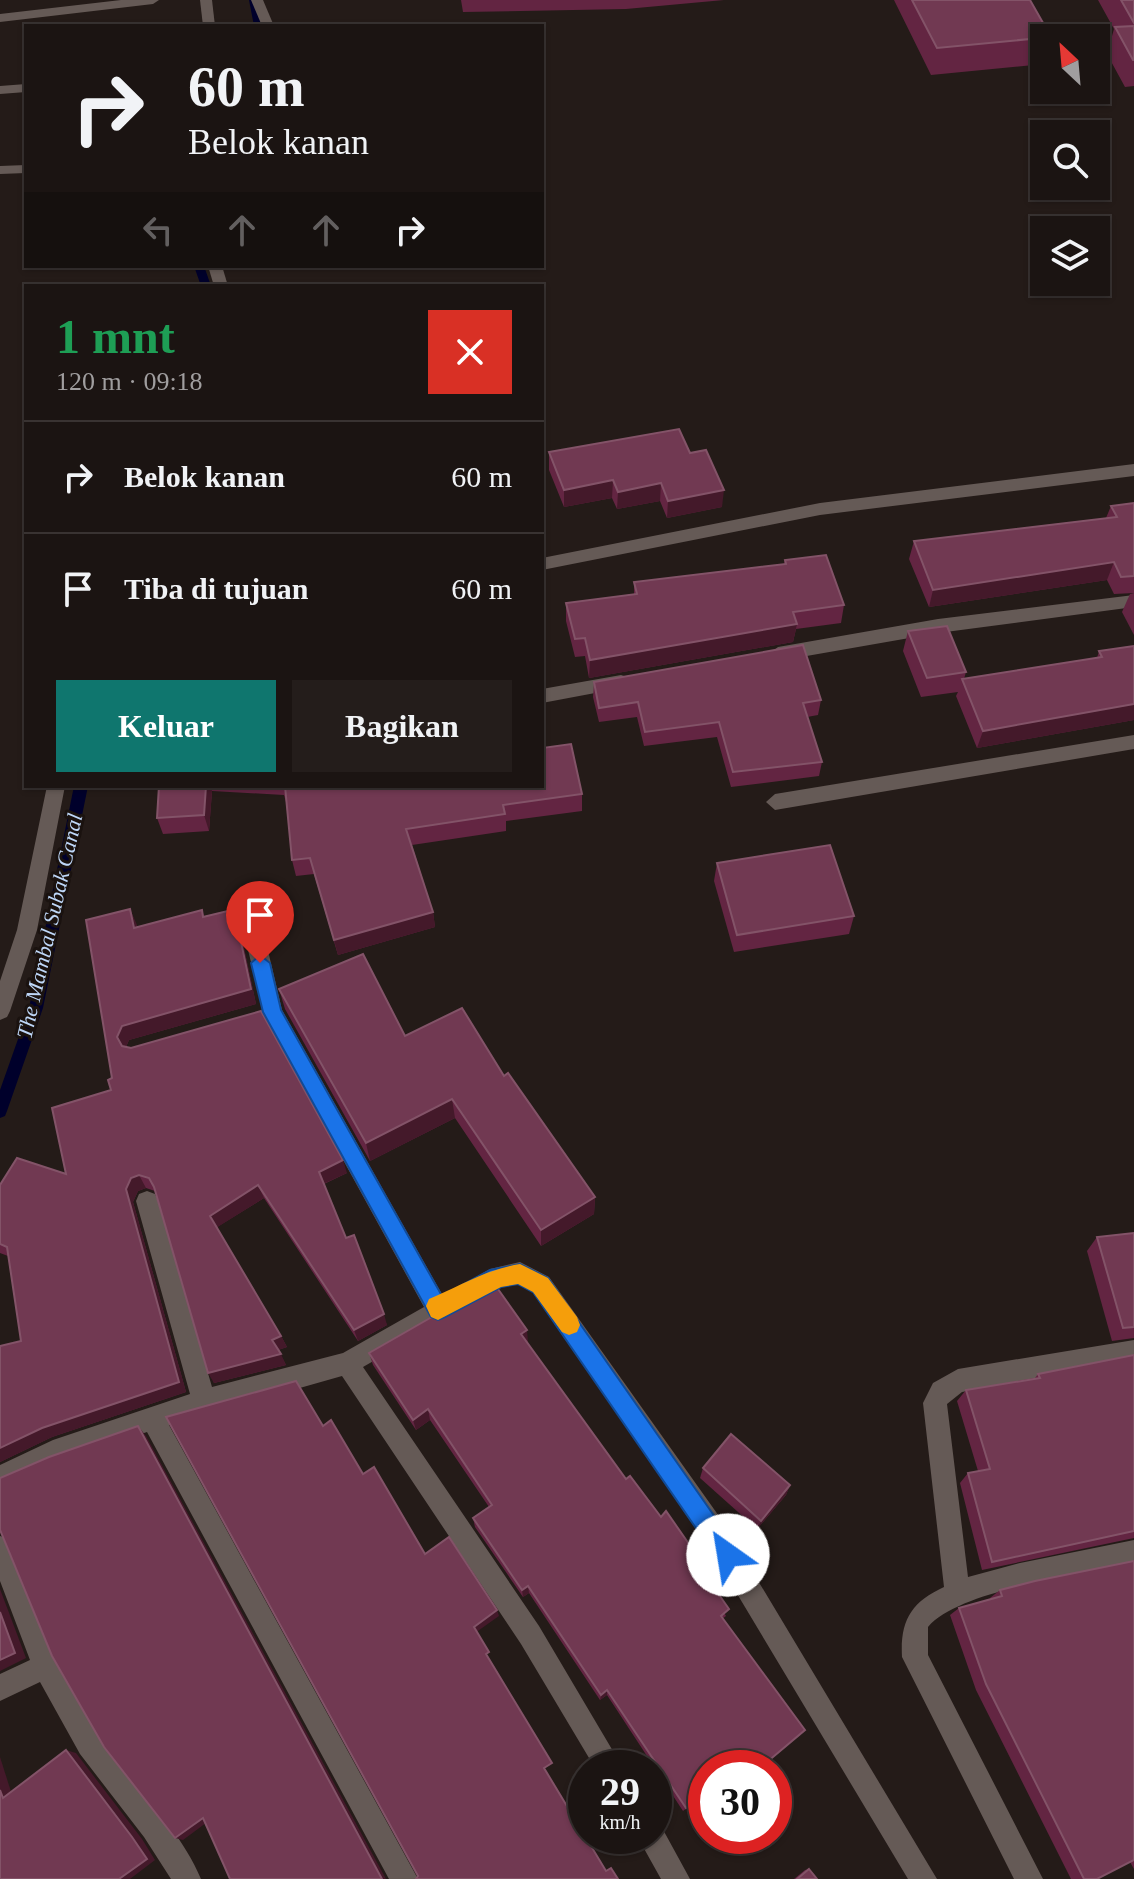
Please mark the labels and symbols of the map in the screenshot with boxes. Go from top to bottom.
north arrow [1030,24,1110,104]
water label: The Mambal Subak Canal [11,811,88,1041]
pin [226,881,294,963]
position arrow [686,1513,770,1597]
speed limit sign: 30 [688,1750,792,1854]

